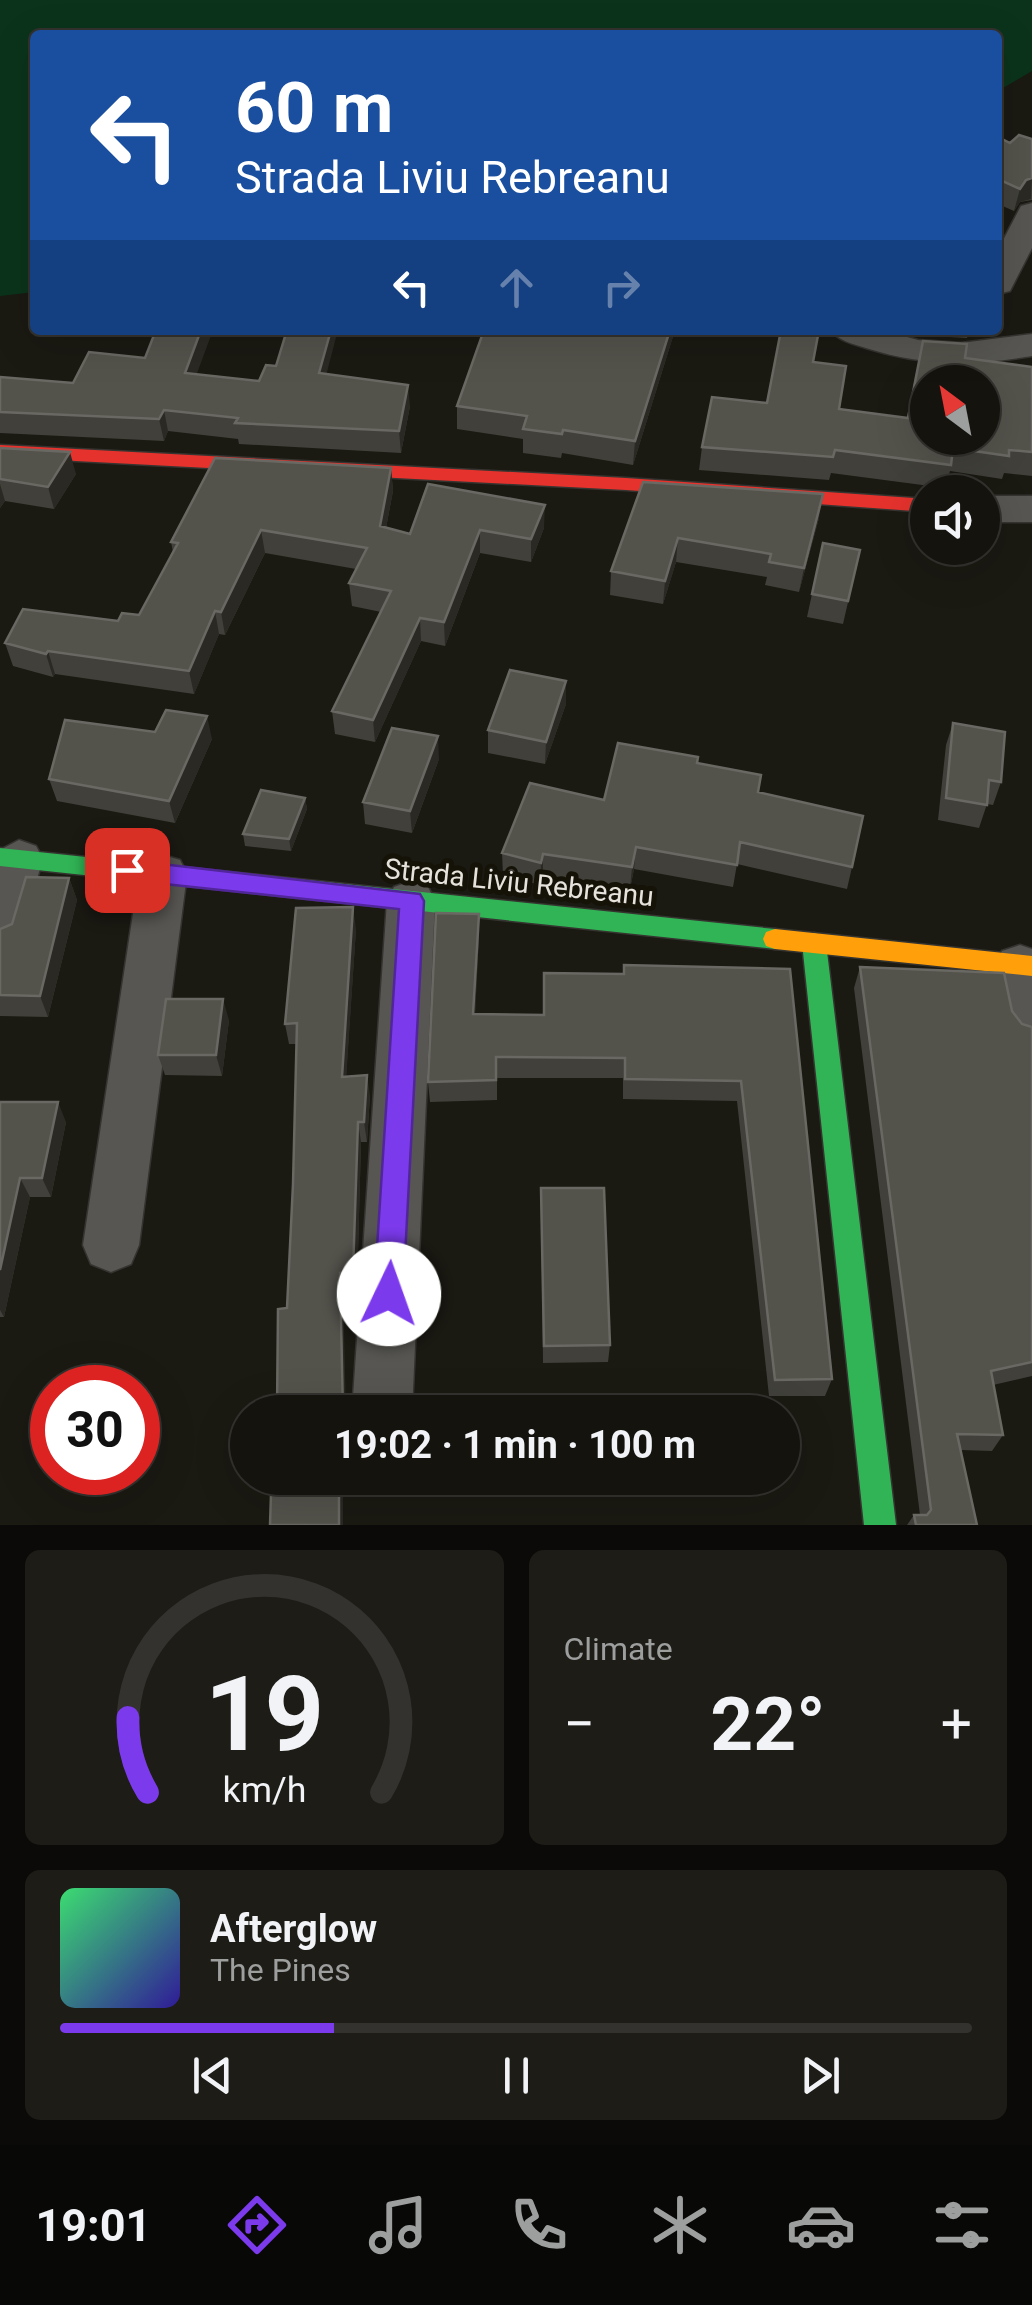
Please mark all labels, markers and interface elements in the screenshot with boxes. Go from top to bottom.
text: 60 m [235,67,393,149]
icon: left [70,70,200,200]
text: Strada Liviu Rebreanu [235,151,670,204]
icon: left [384,260,439,315]
icon: ahead [489,260,544,315]
icon: right [594,260,649,315]
north arrow [910,365,1000,455]
map controls [910,365,1000,565]
button: sound [910,475,1000,565]
pin [85,828,170,913]
icon: arrive [100,843,155,898]
street label: Strada Liviu Rebreanu [383,852,655,913]
position arrow [337,1242,441,1346]
speed limit sign: 30 [30,1365,160,1495]
text: 19:02 · 1 min · 100 m [334,1423,696,1467]
text: Climate [564,1630,673,1668]
text: 19 [205,1654,324,1775]
text: 22° [710,1680,826,1768]
text: − [564,1692,595,1756]
text: + [941,1692,972,1756]
text: km/h [222,1769,306,1811]
text: Afterglow [210,1907,377,1951]
text: The Pines [210,1951,351,1989]
icon: previous [185,2048,240,2103]
icon: pause [489,2048,544,2103]
icon: next [793,2048,848,2103]
icon: directions [222,2190,292,2260]
icon: music [363,2190,433,2260]
icon: phone [504,2190,574,2260]
icon: climate [645,2190,715,2260]
icon: car [786,2190,856,2260]
icon: filters [927,2190,997,2260]
text: 19:01 [35,2199,151,2252]

